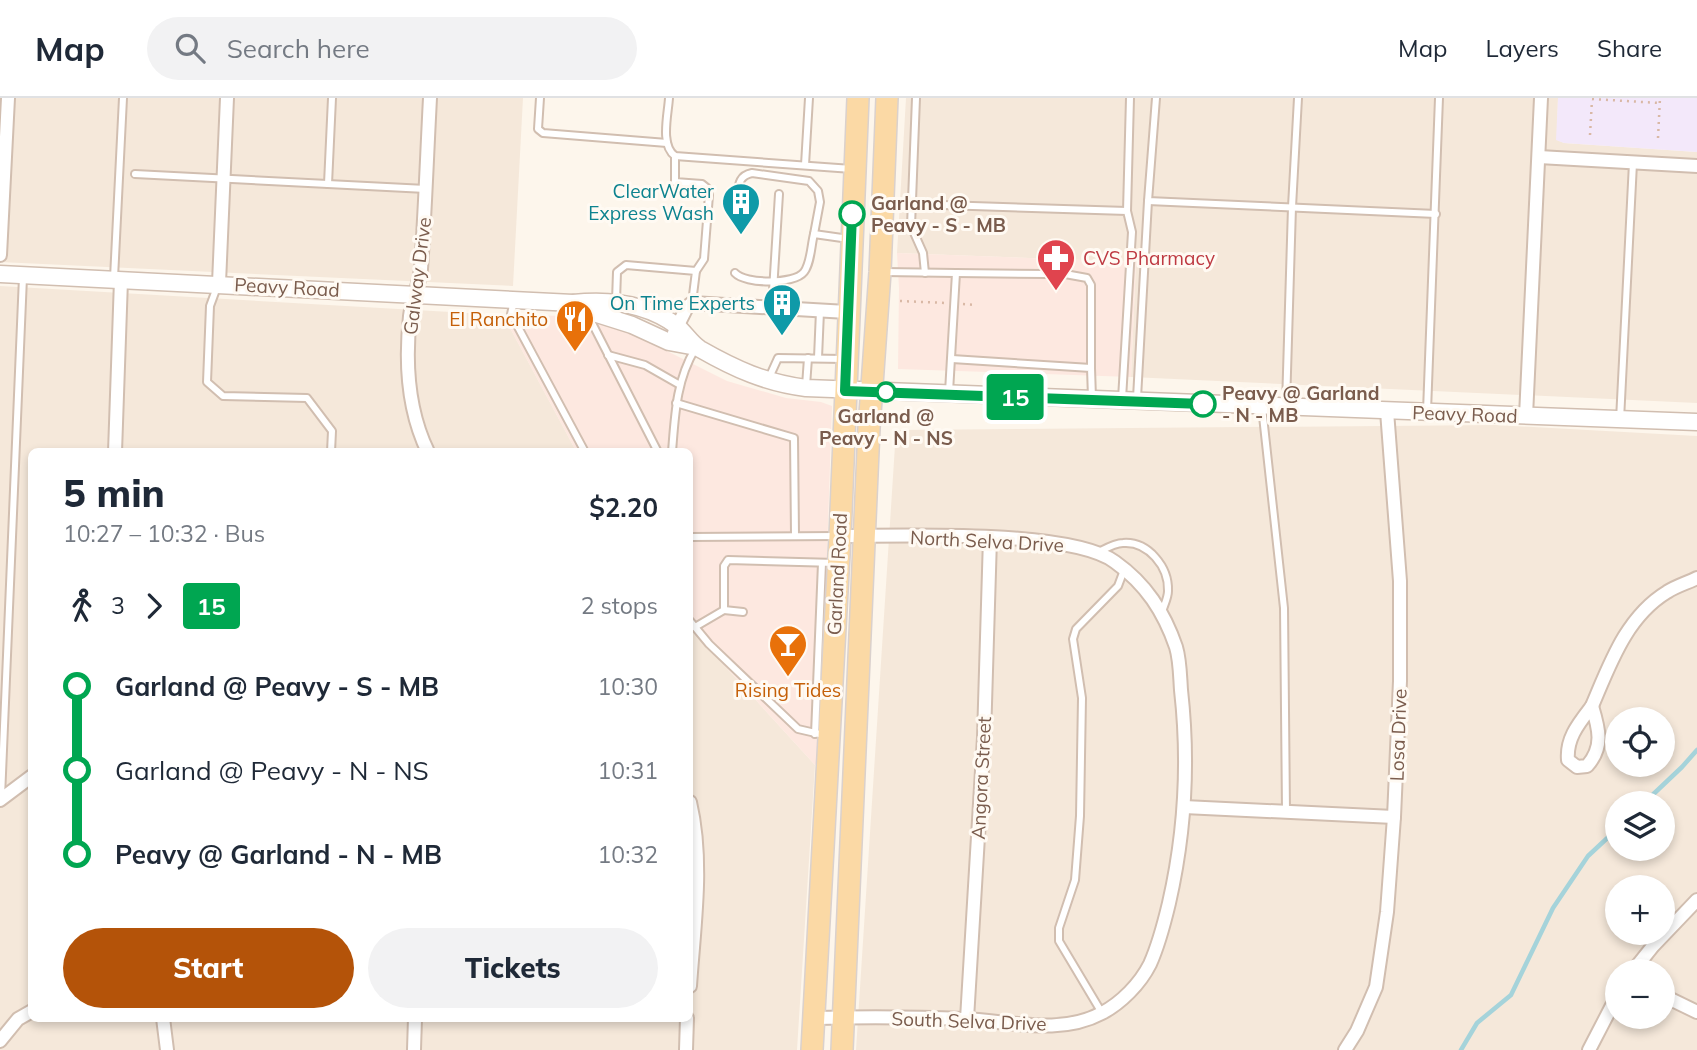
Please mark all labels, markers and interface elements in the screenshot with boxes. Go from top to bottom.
search box [147,17,637,80]
text: Map [35,28,105,69]
icon: search [171,29,209,67]
text: Search here [227,32,370,65]
text: Map [1398,33,1447,63]
text: Layers [1485,33,1559,63]
text: Share [1597,33,1662,63]
place label: ClearWater Express Wash [588,179,714,225]
building icon: ClearWater Express Wash [720,181,762,236]
place label: Garland @ Peavy - S - MB [871,191,1006,237]
marker: Garland @ Peavy - S - MB [839,201,865,227]
street label: Galway Drive [398,216,436,336]
pharmacy icon: CVS Pharmacy [1035,237,1077,292]
place label: CVS Pharmacy [1083,246,1215,270]
street label: Peavy Road [234,272,340,302]
building icon: On Time Experts [761,282,803,337]
place label: On Time Experts [610,291,755,315]
restaurant icon: El Ranchito [554,298,596,353]
place label: El Ranchito [449,307,548,331]
line badge: 15 [984,374,1046,420]
place label: Peavy @ Garland - N - MB [1222,381,1379,427]
marker: Garland @ Peavy - N - NS [876,382,896,402]
text: 15 [1001,382,1029,412]
marker: Peavy @ Garland - N - MB [1190,391,1216,417]
street label: Peavy Road [1412,400,1518,428]
place label: Garland @ Peavy - N - NS [819,404,953,450]
text: 5 min [63,469,165,517]
text: $2.20 [589,491,658,524]
street label: Garland Road [822,512,852,636]
text: 10:27 – 10:32 · Bus [63,519,265,548]
street label: North Selva Drive [909,525,1065,557]
icon: walk [63,587,101,625]
icon: forward [135,587,173,625]
text: 3 [111,591,125,620]
text: 15 [197,591,226,621]
text: 2 stops [581,591,658,620]
bar icon: Rising Tides [767,623,809,678]
text: Garland @ Peavy - S - MB [115,670,439,703]
text: 10:30 [598,672,658,701]
place label: Rising Tides [735,678,841,702]
street label: Losa Drive [1384,688,1412,782]
map controls [1605,707,1675,1029]
button: locate [1605,707,1675,777]
street label: Angora Street [966,716,996,840]
text: Garland @ Peavy - N - NS [115,754,429,787]
text: 10:31 [598,756,658,785]
button: layers [1605,791,1675,861]
text: Peavy @ Garland - N - MB [115,838,442,871]
text: 10:32 [598,840,658,869]
button: + [1605,875,1675,945]
button: Start [63,928,354,1008]
button: Tickets [368,928,658,1008]
button: − [1605,959,1675,1029]
street label: South Selva Drive [891,1006,1047,1036]

